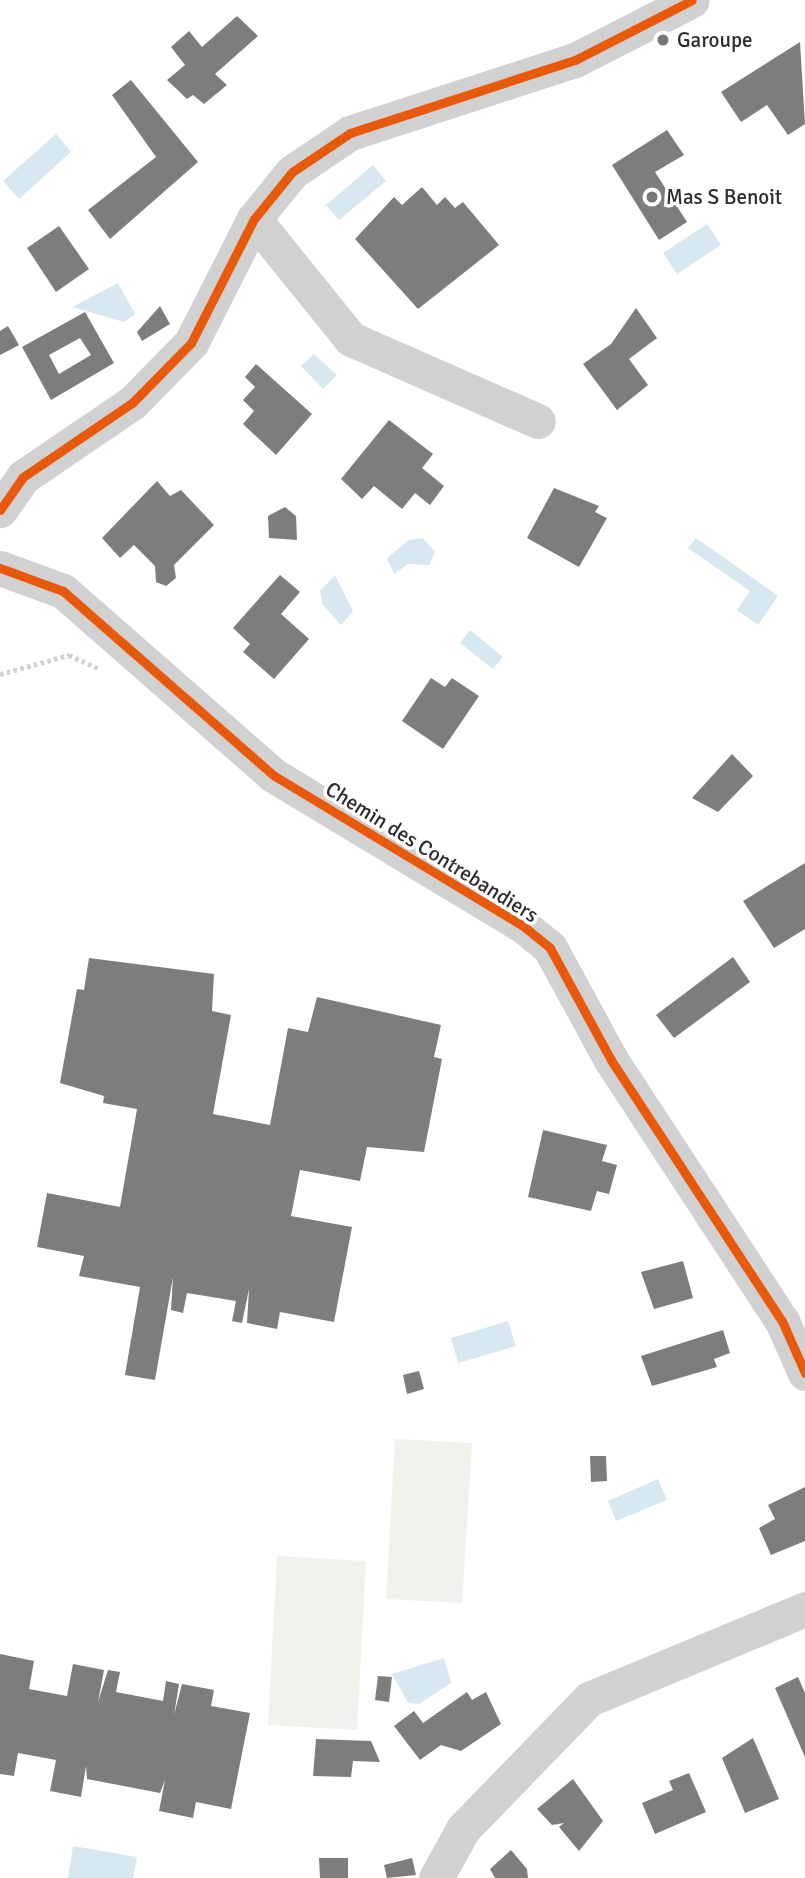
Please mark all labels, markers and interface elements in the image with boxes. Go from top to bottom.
place label: Garoupe [677,27,753,53]
marker: Garoupe [655,32,671,48]
place label: Mas S Benoit [666,184,782,210]
marker: Mas S Benoit [644,189,660,205]
street label: Chemin des Contrebandiers [321,776,543,928]

